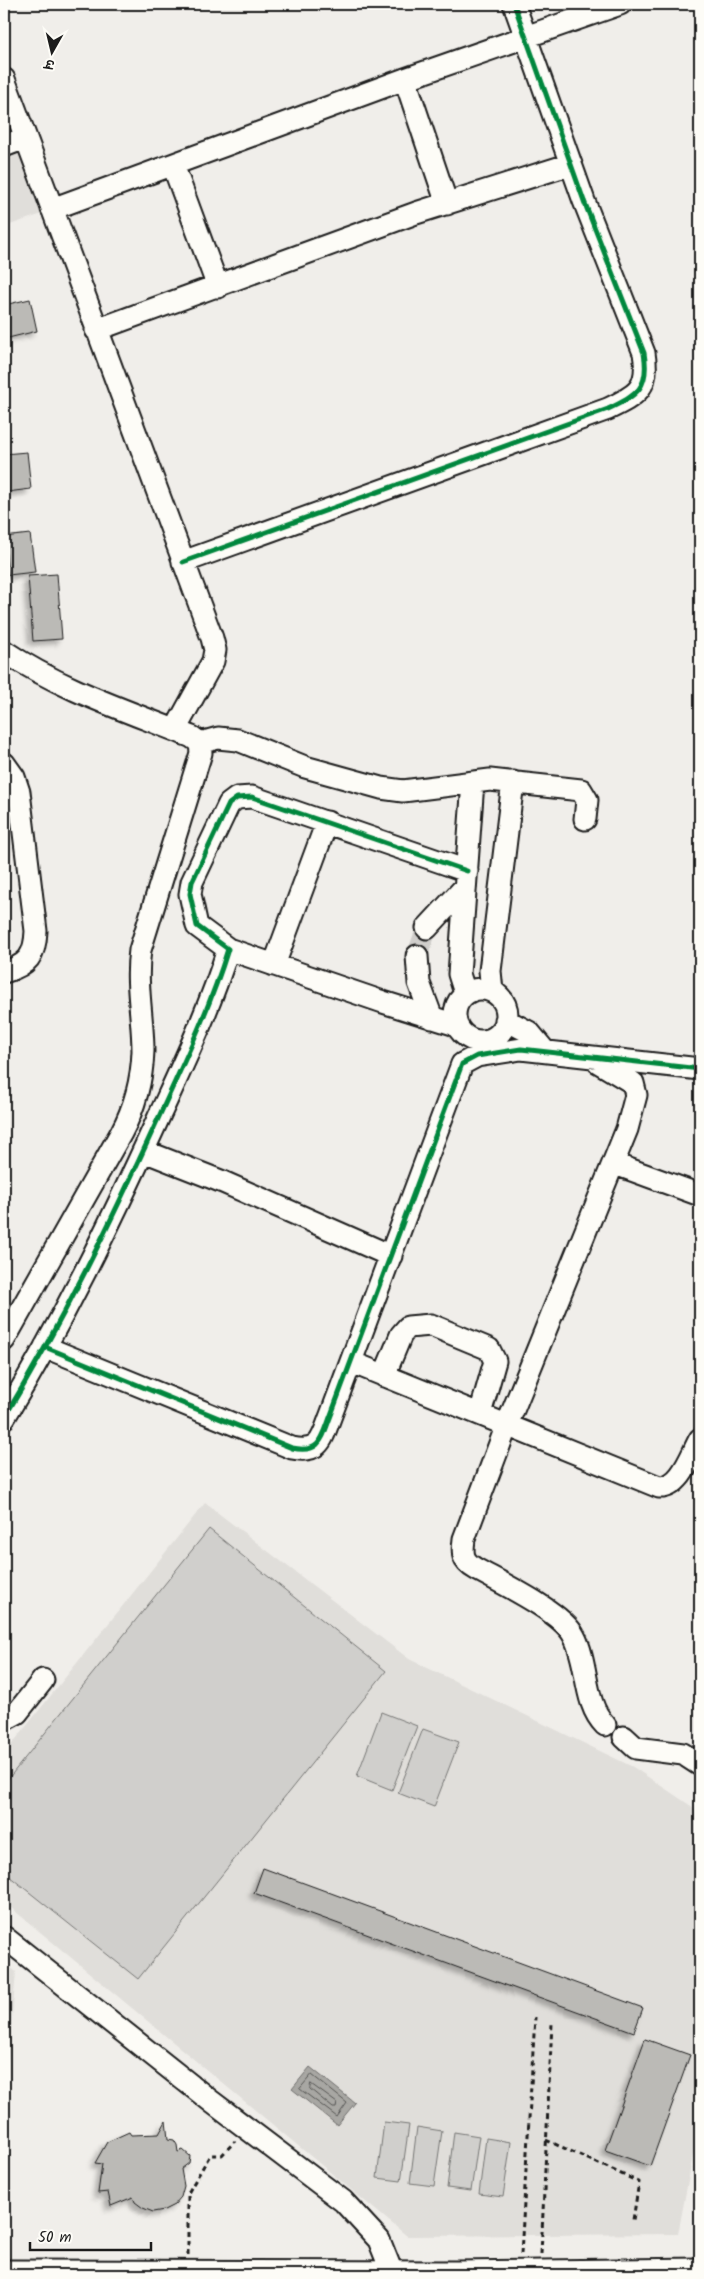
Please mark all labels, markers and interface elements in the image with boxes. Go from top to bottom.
north arrow [28,28,78,78]
text: उ [41,52,56,75]
scale bar [30,2219,151,2251]
text: 50 m [38,2226,72,2250]

